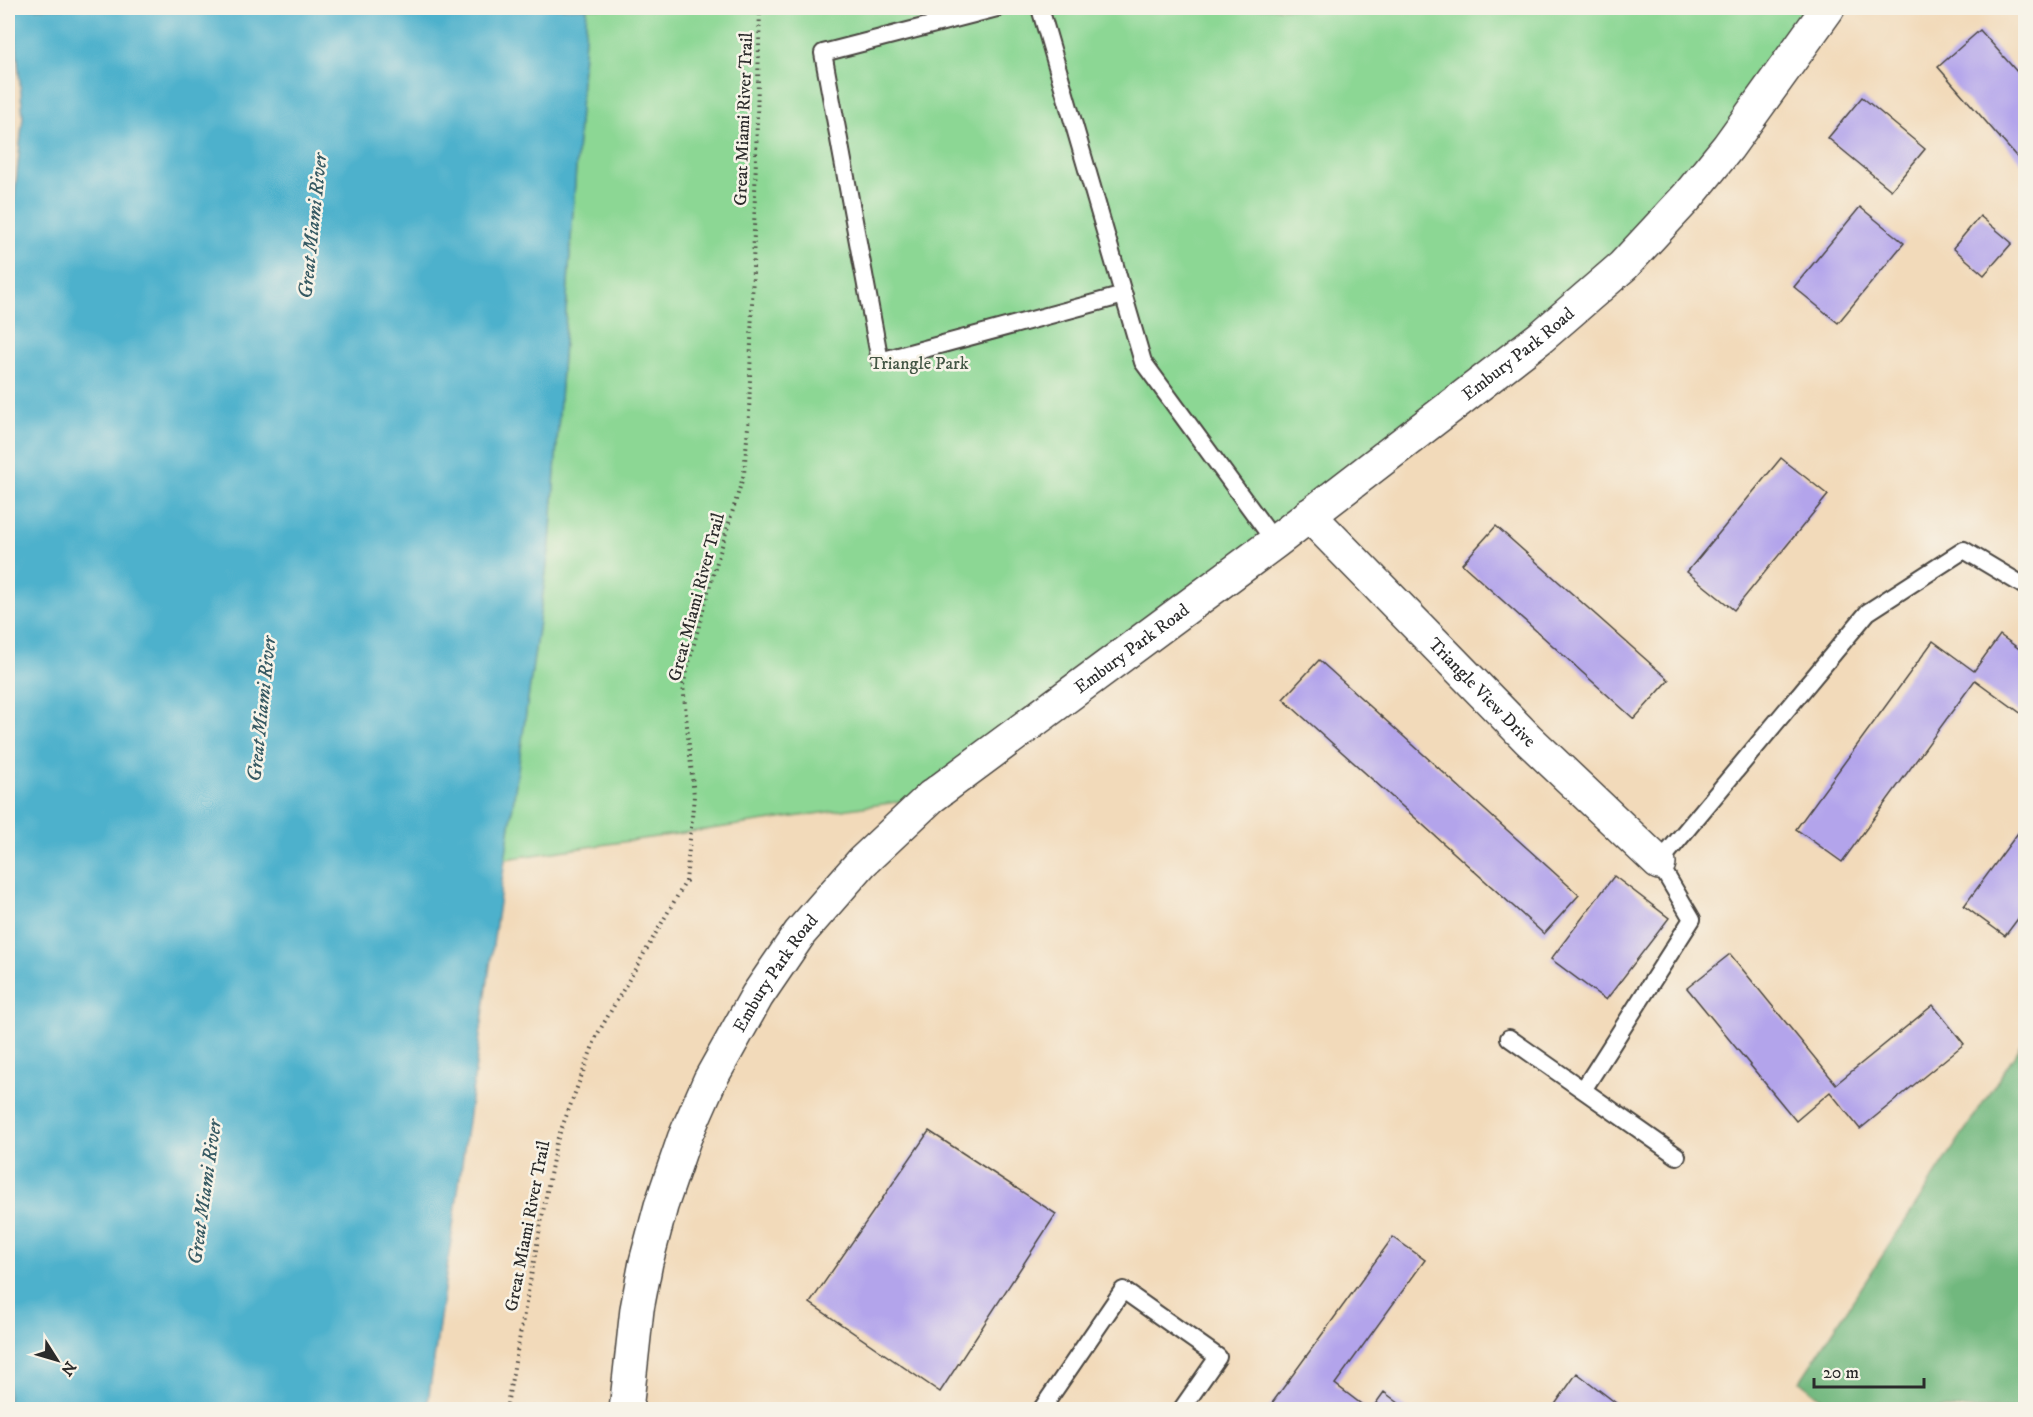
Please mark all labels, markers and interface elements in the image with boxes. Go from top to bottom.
street label: Great Miami River Trail [730,31,758,206]
water label: Great Miami River [293,150,334,300]
street label: Embury Park Road [1458,303,1579,406]
park label: Triangle Park [869,353,969,375]
street label: Great Miami River Trail [664,510,730,684]
street label: Embury Park Road [1070,599,1194,699]
water label: Great Miami River [242,633,283,783]
street label: Triangle View Drive [1423,634,1540,753]
street label: Embury Park Road [729,910,823,1036]
water label: Great Miami River [183,1116,228,1266]
street label: Great Miami River Trail [501,1138,555,1313]
north arrow [27,1330,87,1390]
scale bar [1814,1351,1924,1389]
text: N [56,1357,80,1380]
text: 20 m [1823,1362,1859,1384]

